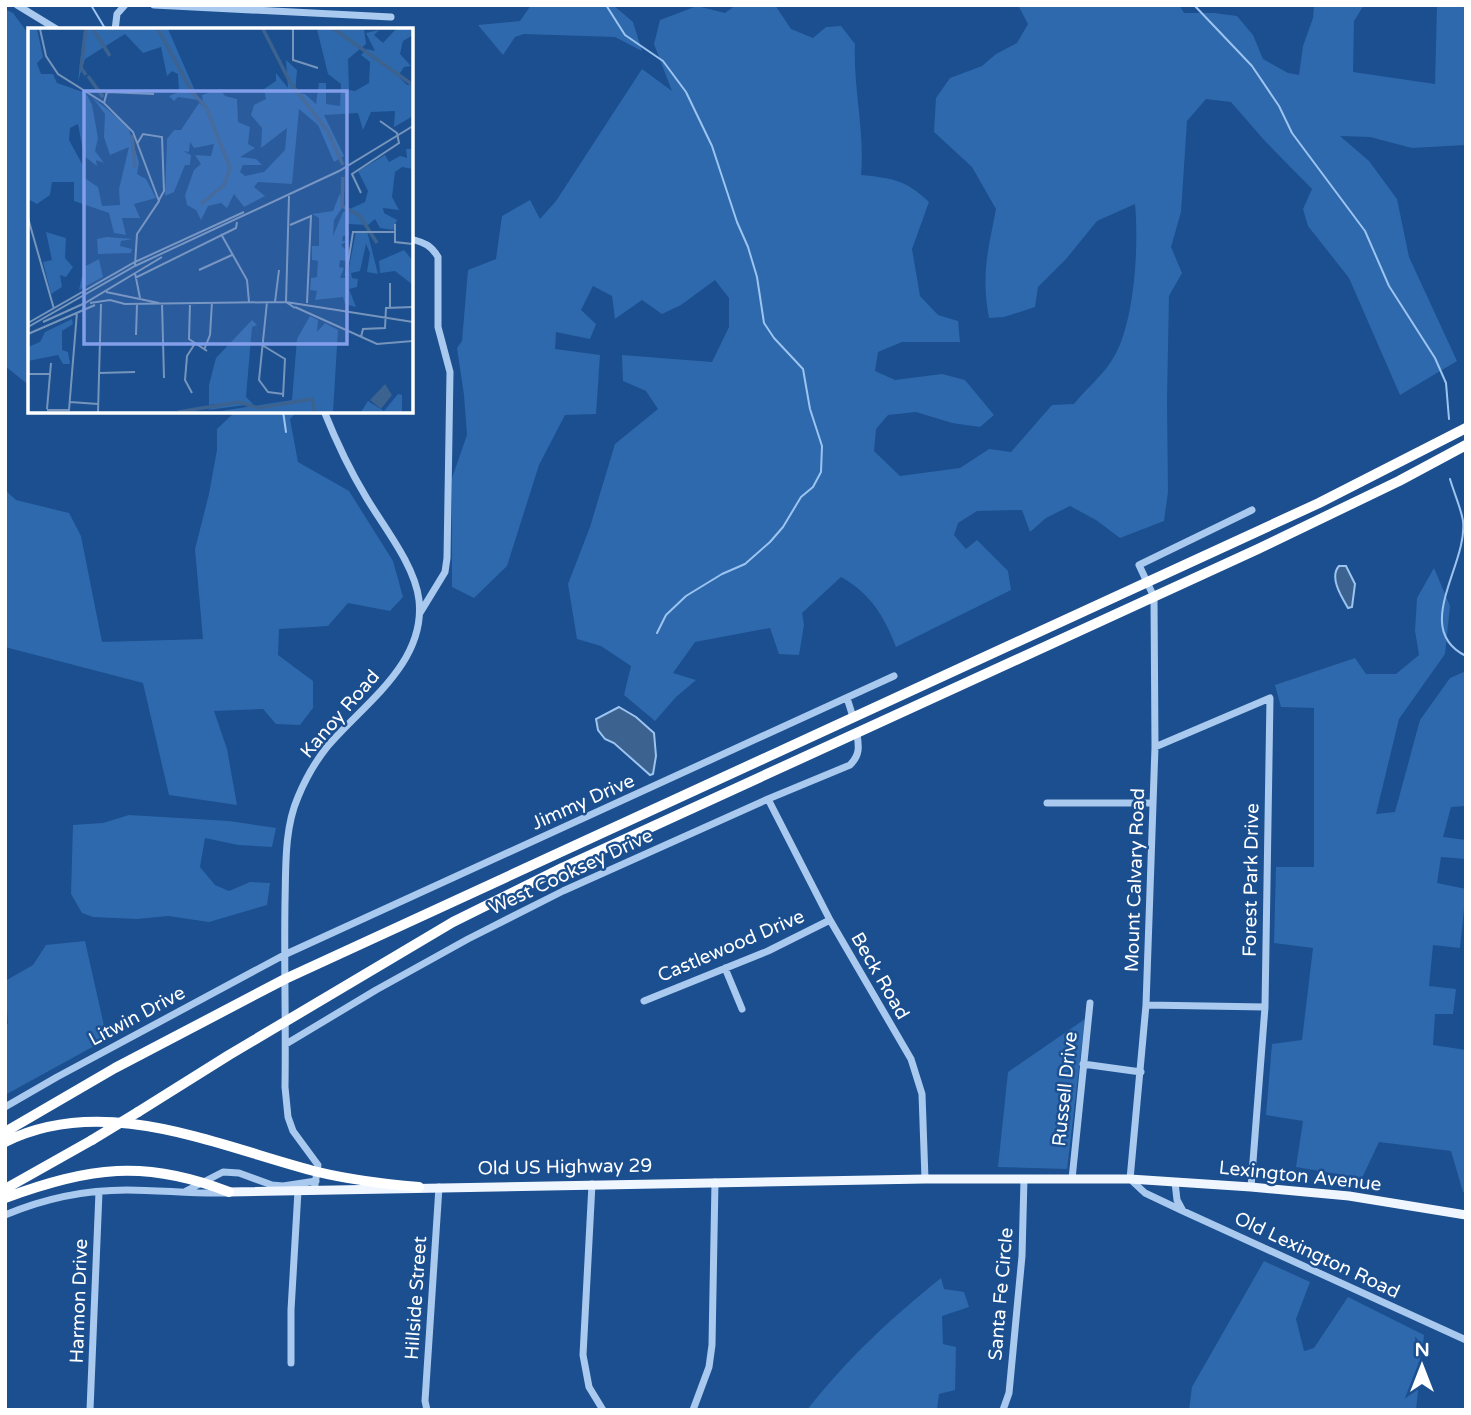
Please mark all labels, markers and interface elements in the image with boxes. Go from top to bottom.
inset map [28,28,413,413]
street label: Kanoy Road [296,666,384,762]
street label: Jimmy Drive [528,770,638,834]
street label: Mount Calvary Road [1121,788,1149,972]
street label: Forest Park Drive [1239,803,1263,957]
street label: West Cooksey Drive [486,824,656,920]
street label: Castlewood Drive [654,905,808,987]
street label: Beck Road [846,928,914,1024]
street label: Litwin Drive [85,981,189,1051]
street label: Russell Drive [1048,1031,1082,1147]
street label: Old US Highway 29 [477,1154,653,1180]
street label: Lexington Avenue [1218,1157,1382,1195]
street label: Old Lexington Road [1231,1207,1403,1303]
street label: Santa Fe Circle [984,1226,1018,1362]
street label: Hillside Street [401,1235,431,1361]
street label: Harmon Drive [66,1238,92,1364]
north arrow [1387,1331,1457,1401]
text: N [1414,1339,1430,1361]

